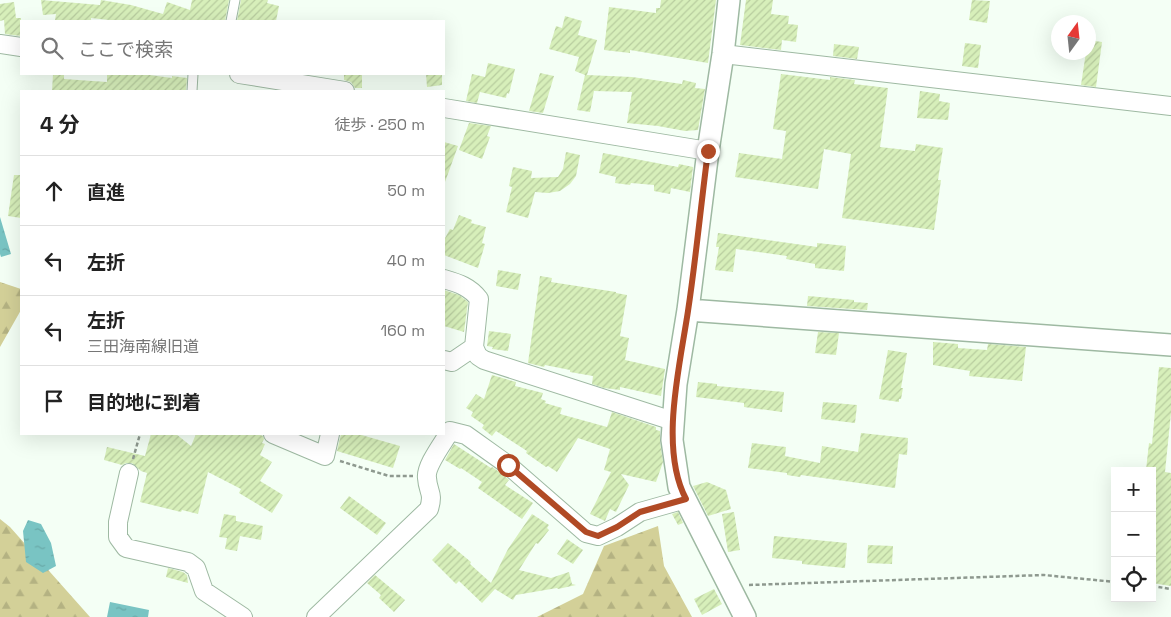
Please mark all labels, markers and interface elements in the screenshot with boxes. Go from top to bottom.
north arrow [1051,15,1096,60]
search box [20,20,445,75]
icon: search [38,34,66,62]
text: ここで検索 [78,37,173,62]
text: 4 分 [40,111,80,138]
text: 徒歩 · 250 m [334,114,425,135]
route end [697,140,720,163]
icon: ahead [40,177,68,205]
text: 直進 [87,180,125,205]
text: 50 m [387,180,425,201]
icon: left [40,247,68,275]
text: 左折 [87,250,125,275]
text: 40 m [387,250,425,271]
text: 左折 [87,308,125,333]
icon: left [40,317,68,345]
text: 160 m [380,320,425,341]
text: 三田海南線旧道 [87,336,199,357]
icon: arrive [40,387,68,415]
text: 目的地に到着 [87,390,201,415]
route start [497,454,520,477]
map controls [1111,467,1156,602]
button: + [1111,467,1156,512]
button: − [1111,512,1156,557]
button: locate [1111,557,1156,602]

